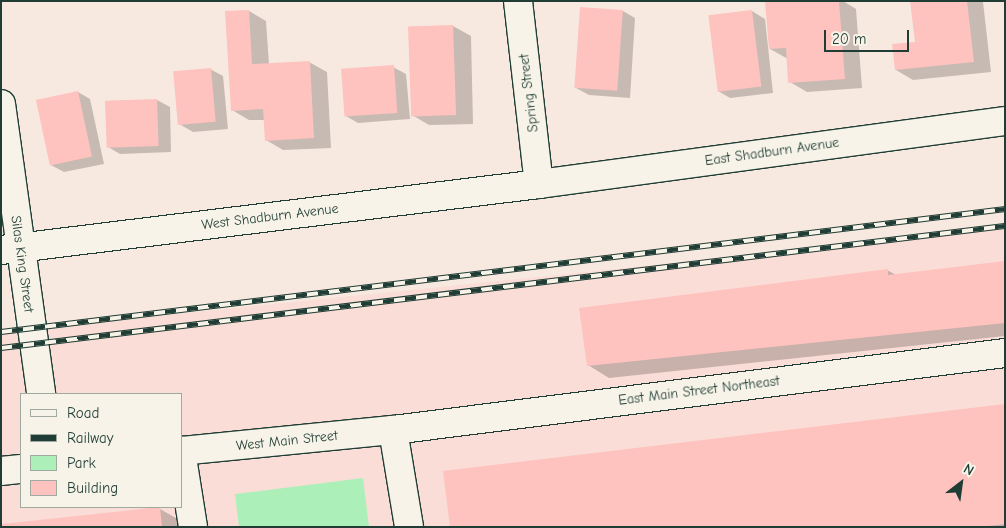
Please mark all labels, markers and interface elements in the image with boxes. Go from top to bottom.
scale bar [826,20,911,52]
text: 20 m [832,30,866,48]
street label: Spring Street [516,53,542,133]
street label: East Shadburn Avenue [704,134,840,170]
street label: West Shadburn Avenue [201,200,339,234]
street label: Silas King Street [7,215,37,313]
street label: East Main Street Northeast [617,373,781,409]
legend [20,393,182,508]
text: Road [67,404,99,422]
street label: West Main Street [235,427,339,455]
text: Railway [67,429,113,447]
text: Park [67,454,96,472]
north arrow [936,458,986,508]
text: N [961,460,977,479]
text: Building [67,479,118,497]

